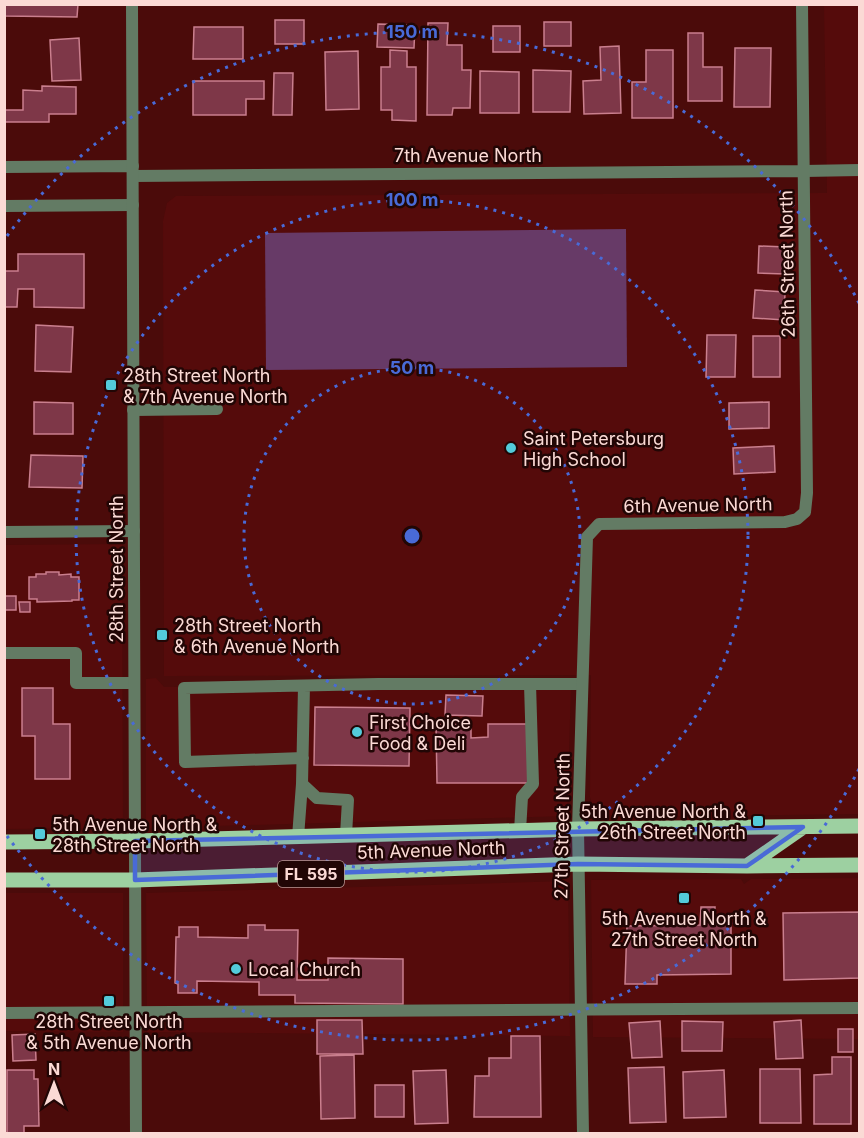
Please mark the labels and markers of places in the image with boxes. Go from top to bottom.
place label: 28th Street North & 7th Avenue North [123,365,288,407]
marker: 28th Street North & 7th Avenue North [104,378,118,392]
place label: Saint Petersburg High School [523,428,664,470]
marker: Saint Petersburg High School [504,441,518,455]
centre of rings [402,526,422,546]
place label: 28th Street North & 6th Avenue North [174,615,340,657]
marker: 28th Street North & 6th Avenue North [155,628,169,642]
place label: First Choice Food & Deli [369,712,471,754]
marker: First Choice Food & Deli [350,725,364,739]
place label: 5th Avenue North & 26th Street North [581,801,746,843]
place label: 5th Avenue North & 28th Street North [52,814,218,856]
marker: 5th Avenue North & 26th Street North [751,814,765,828]
marker: 5th Avenue North & 28th Street North [33,827,47,841]
marker: 5th Avenue North & 27th Street North [677,891,691,905]
place label: 5th Avenue North & 27th Street North [601,908,767,950]
place label: Local Church [248,959,361,980]
marker: Local Church [229,962,243,976]
marker: 28th Street North & 5th Avenue North [102,994,116,1008]
place label: 28th Street North & 5th Avenue North [26,1011,192,1053]

